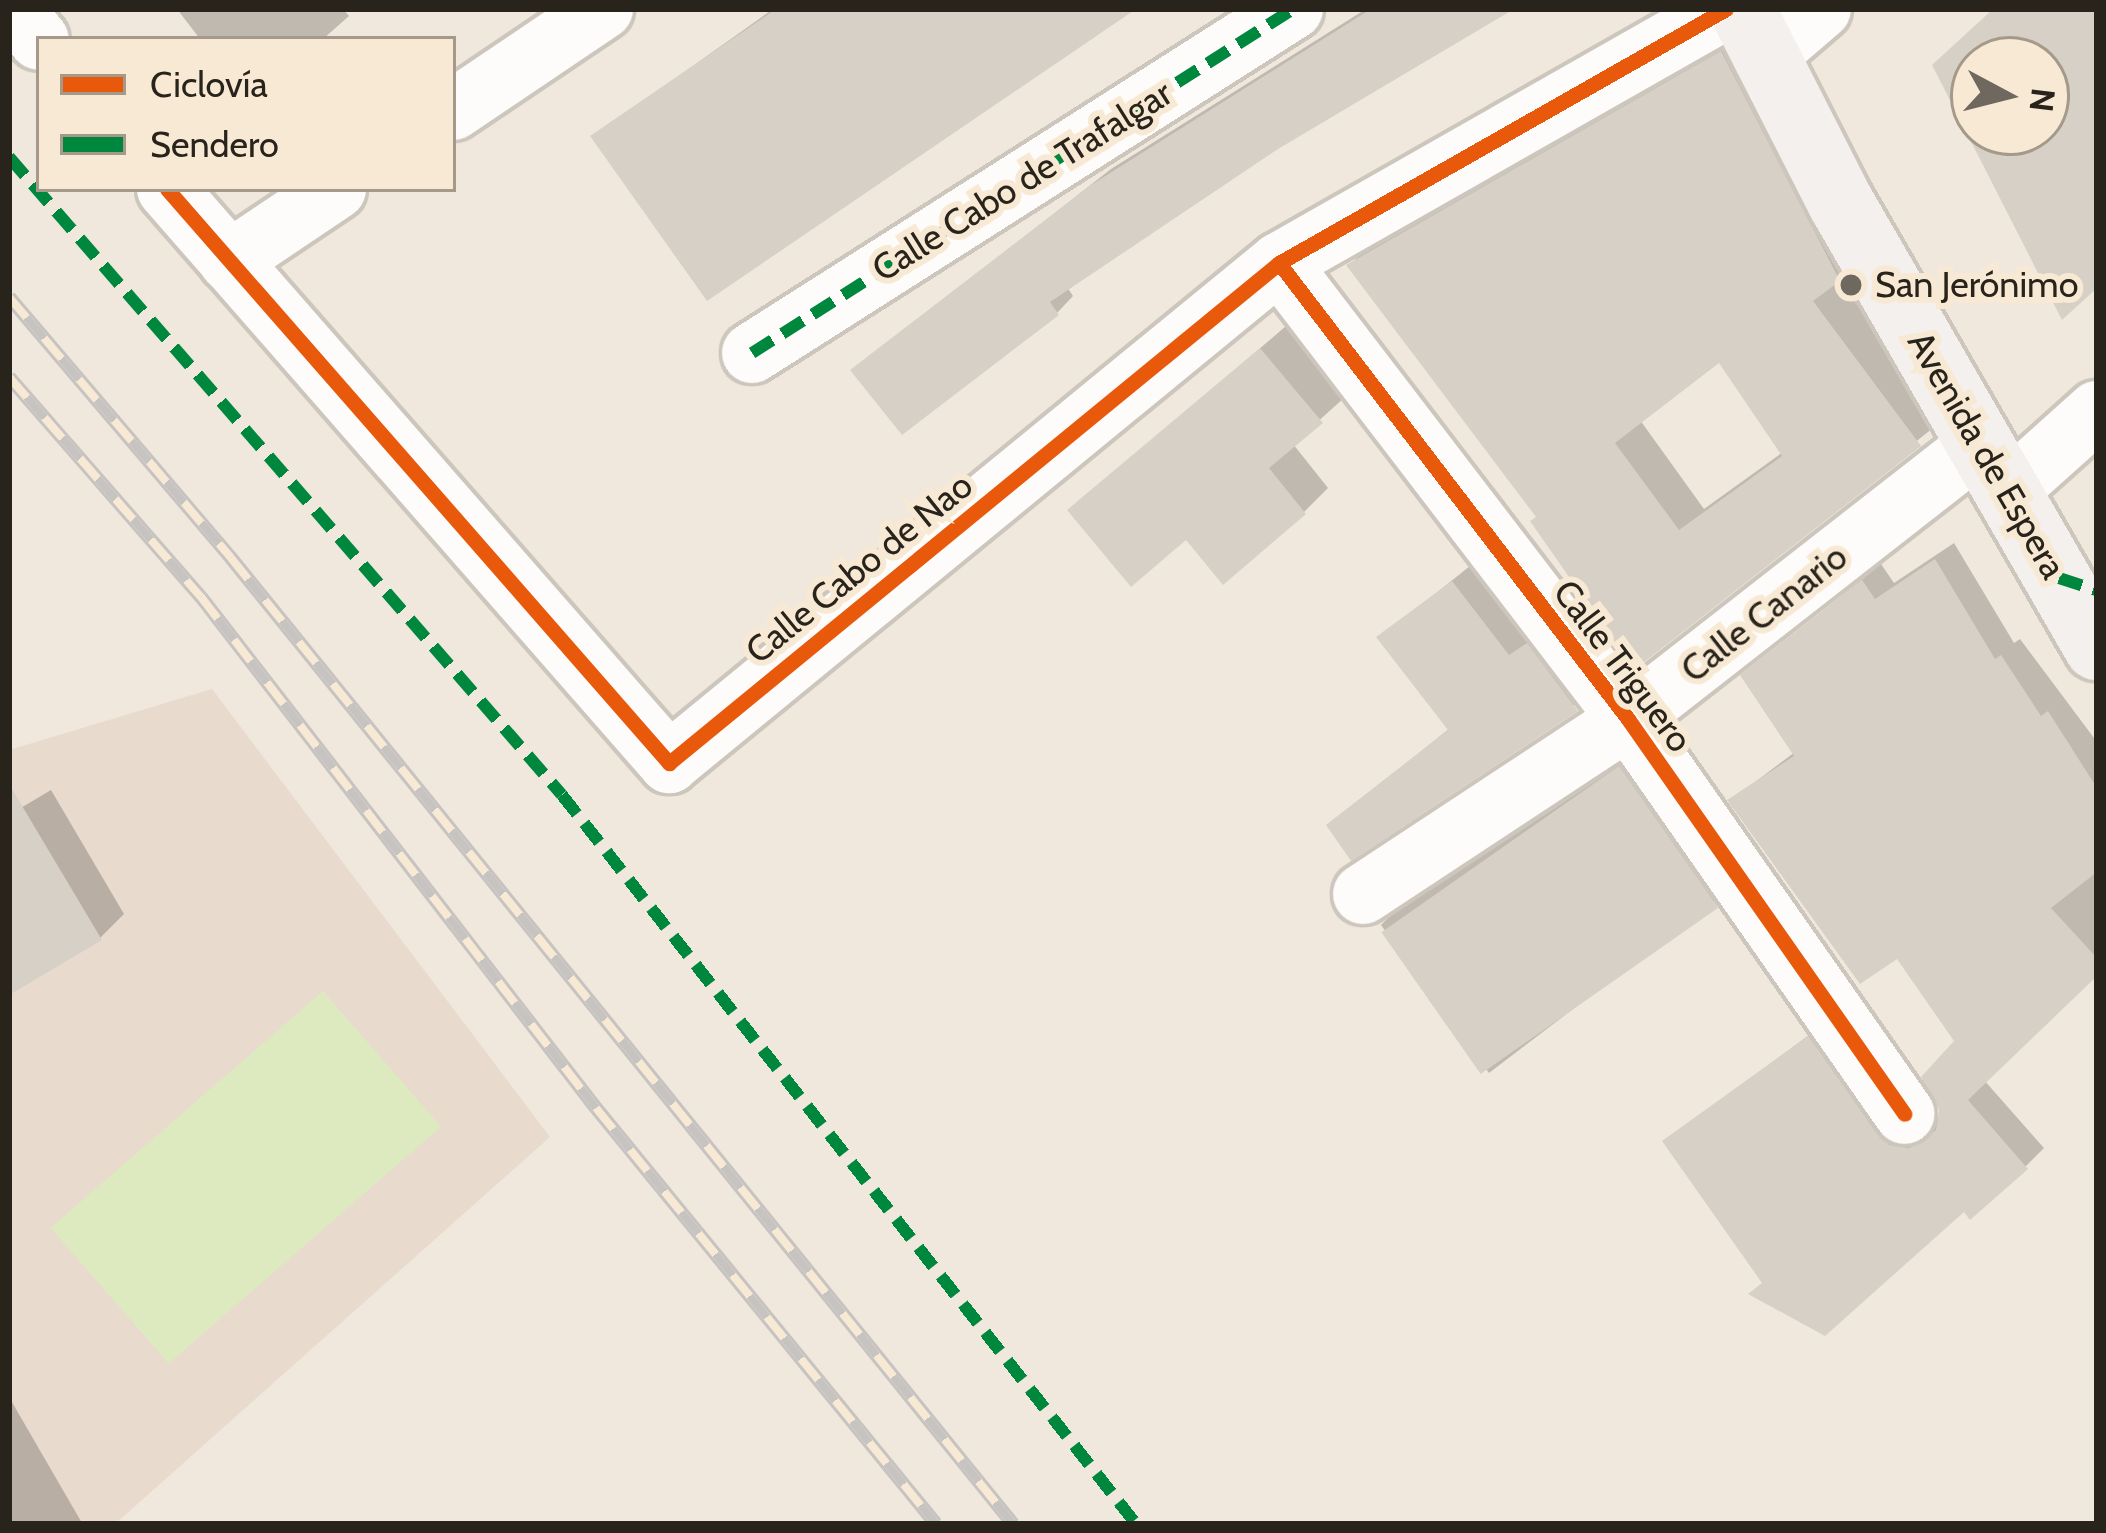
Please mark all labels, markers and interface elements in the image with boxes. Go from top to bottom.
legend [36,36,456,192]
north arrow [1950,36,2070,156]
text: Ciclovía [150,62,268,106]
street label: Calle Cabo de Trafalgar [864,71,1180,291]
text: N [2021,86,2064,114]
text: Sendero [150,122,279,166]
place label: San Jerónimo [1875,263,2078,307]
marker: San Jerónimo [1838,272,1864,298]
street label: Avenida de Espera [1899,324,2075,586]
street label: Calle Cabo de Nao [737,464,981,672]
street label: Calle Canario [1673,535,1855,691]
street label: Calle Triguero [1544,572,1702,760]

